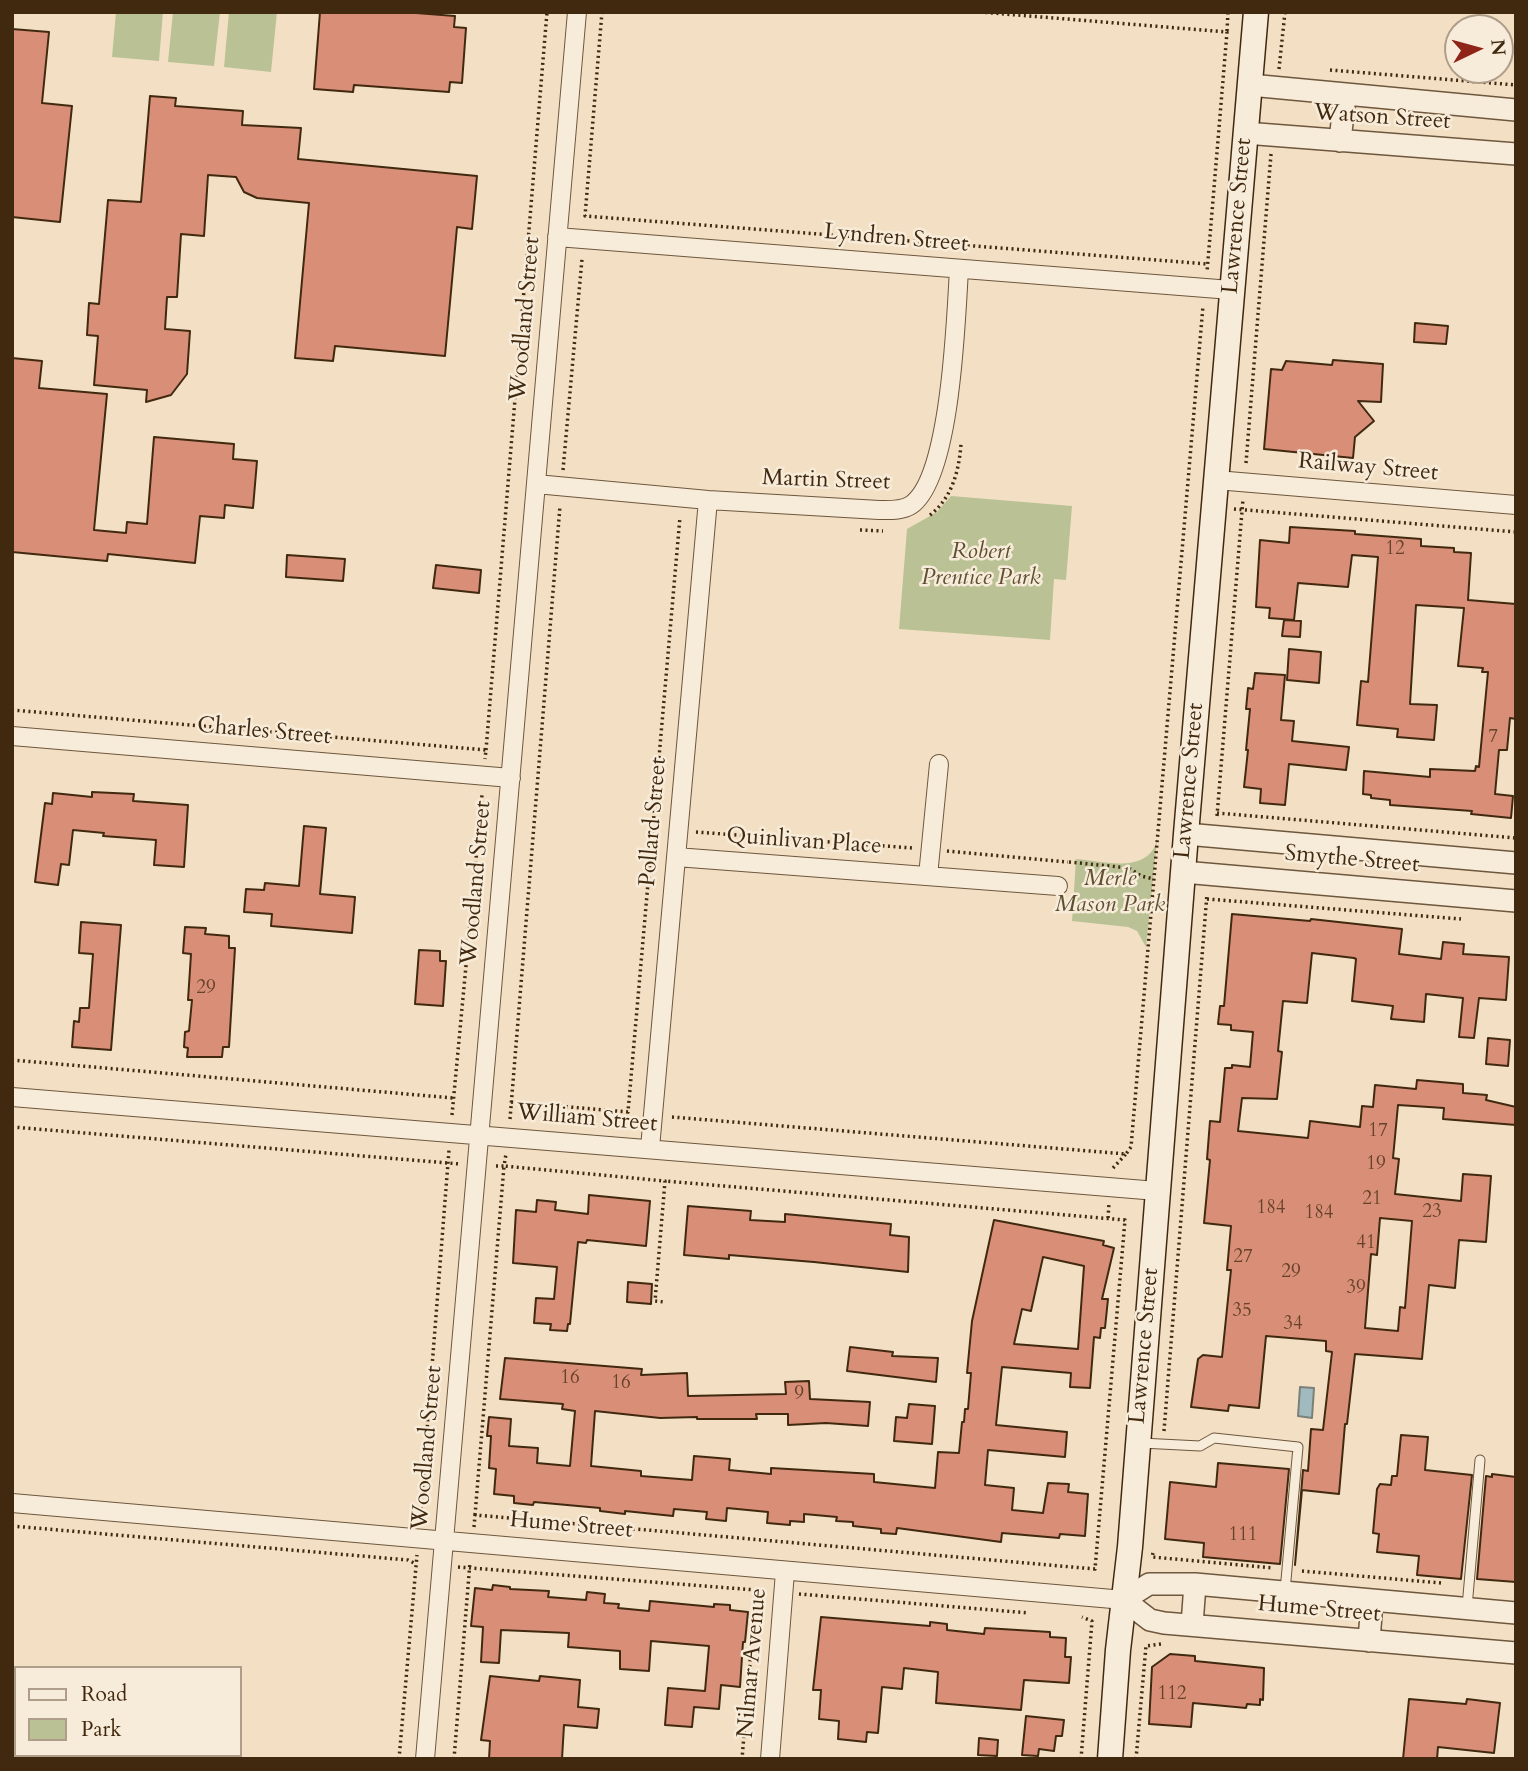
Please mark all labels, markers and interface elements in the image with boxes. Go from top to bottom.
north arrow [1444,14,1514,84]
text: N [1484,38,1512,57]
street label: Watson Street [1313,99,1451,137]
street label: Lawrence Street [1217,137,1259,295]
street label: Lyndren Street [823,219,969,259]
street label: Woodland Street [505,236,547,402]
street label: Railway Street [1297,448,1439,488]
street label: Martin Street [761,465,891,497]
park label: Robert Prentice Park [921,539,1041,593]
house number: 12 [1385,539,1405,561]
street label: Lawrence Street [1169,702,1211,860]
street label: Charles Street [196,712,332,752]
house number: 7 [1488,727,1498,749]
street label: Pollard Street [635,756,673,888]
street label: Woodland Street [456,800,498,966]
street label: Quinlivan Place [725,823,883,861]
street label: Smythe Street [1284,840,1420,880]
park label: Merle Mason Park [1055,866,1165,920]
house number: 29 [196,978,216,1000]
street label: William Street [516,1099,658,1139]
house number: 17 [1368,1121,1388,1143]
house number: 19 [1366,1154,1386,1176]
house number: 21 [1362,1189,1382,1211]
house number: 184 [1256,1198,1286,1220]
house number: 23 [1422,1202,1442,1224]
house number: 184 [1304,1203,1334,1225]
house number: 41 [1356,1233,1376,1255]
house number: 27 [1233,1247,1253,1269]
house number: 29 [1281,1262,1301,1284]
street label: Lawrence Street [1124,1267,1166,1425]
house number: 39 [1346,1278,1366,1300]
house number: 35 [1232,1301,1252,1323]
house number: 34 [1283,1314,1303,1336]
street label: Woodland Street [407,1365,449,1531]
house number: 16 [560,1368,580,1390]
house number: 16 [611,1373,631,1395]
house number: 9 [794,1384,804,1406]
street label: Hume Street [508,1507,634,1545]
house number: 111 [1228,1525,1258,1547]
street label: Nilmar Avenue [733,1587,773,1739]
street label: Hume Street [1256,1591,1382,1629]
legend [14,1666,242,1757]
text: Road [81,1680,127,1709]
house number: 112 [1157,1684,1187,1706]
text: Park [81,1715,121,1744]

